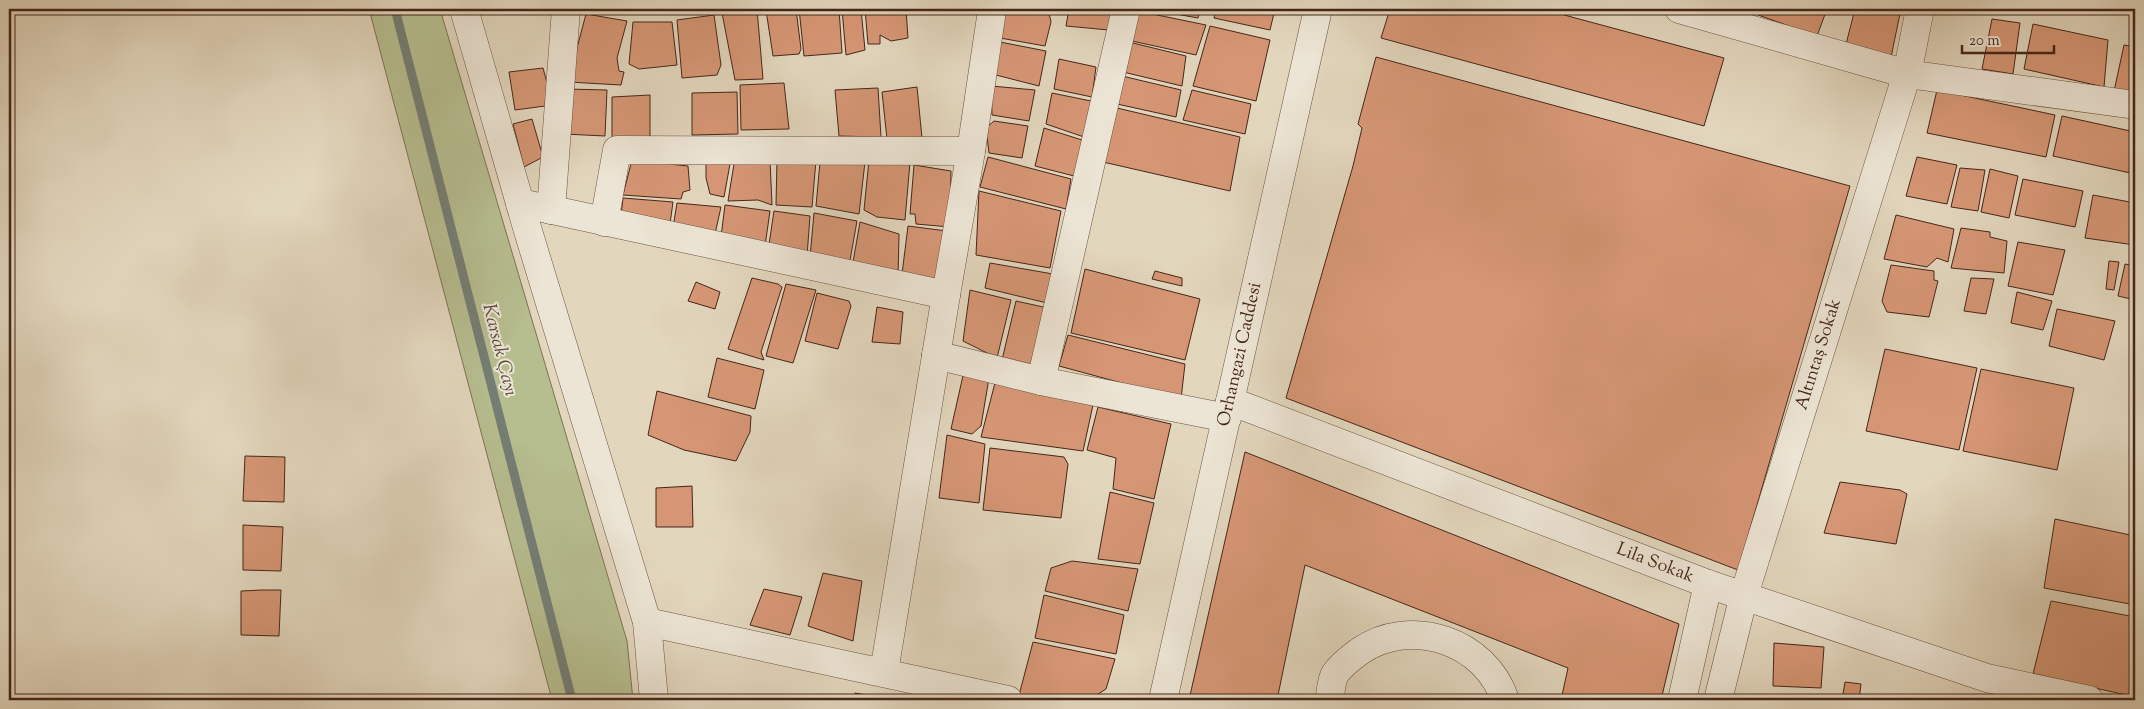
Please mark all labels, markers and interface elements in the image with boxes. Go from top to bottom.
scale bar [1962,22,2054,54]
text: 20 m [1969,31,2000,52]
street label: Orhangazi Caddesi [1212,280,1269,429]
street label: Altıntaş Sokak [1790,296,1849,413]
water label: Karsak Çayı [474,301,524,399]
street label: Lila Sokak [1612,537,1698,590]

